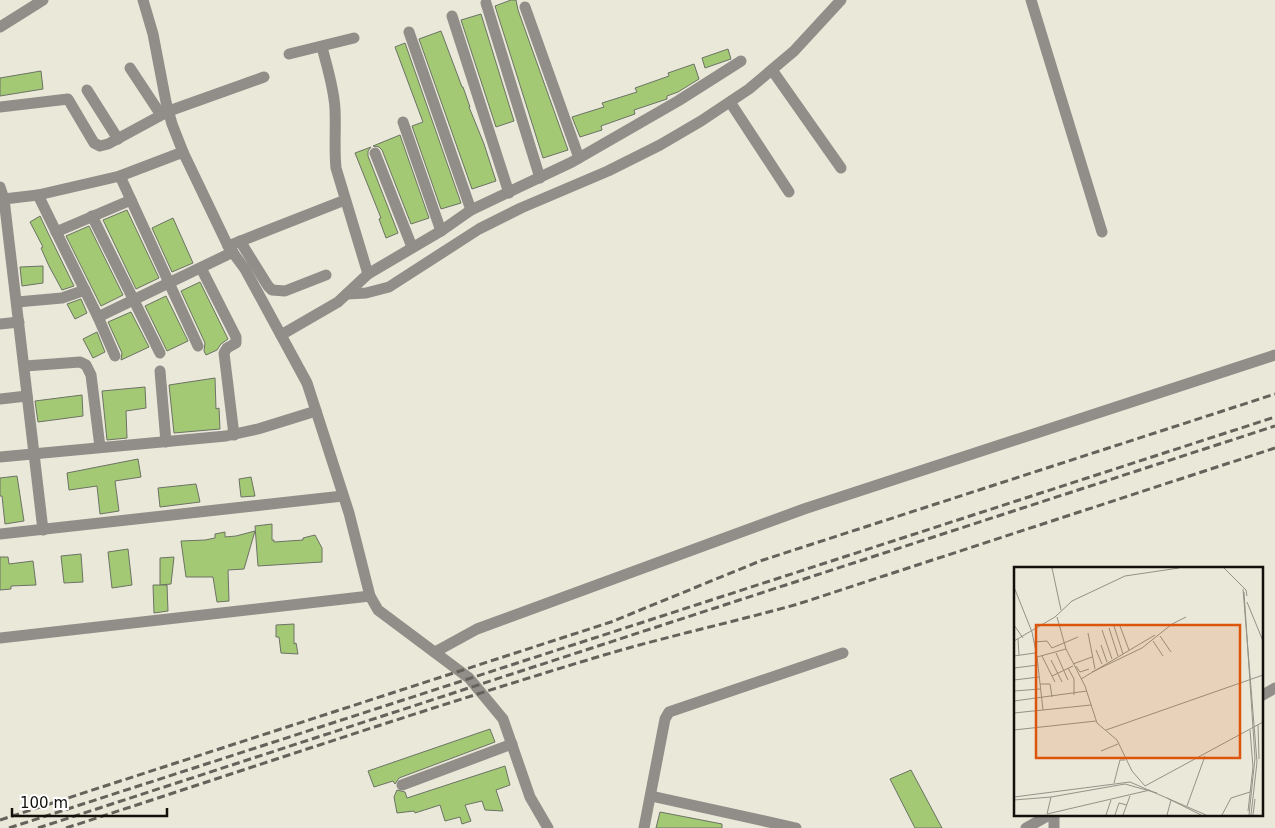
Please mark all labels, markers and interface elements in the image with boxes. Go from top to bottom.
inset map [1014,567,1262,816]
scale bar [12,786,168,818]
text: 100 m [20,794,68,812]

